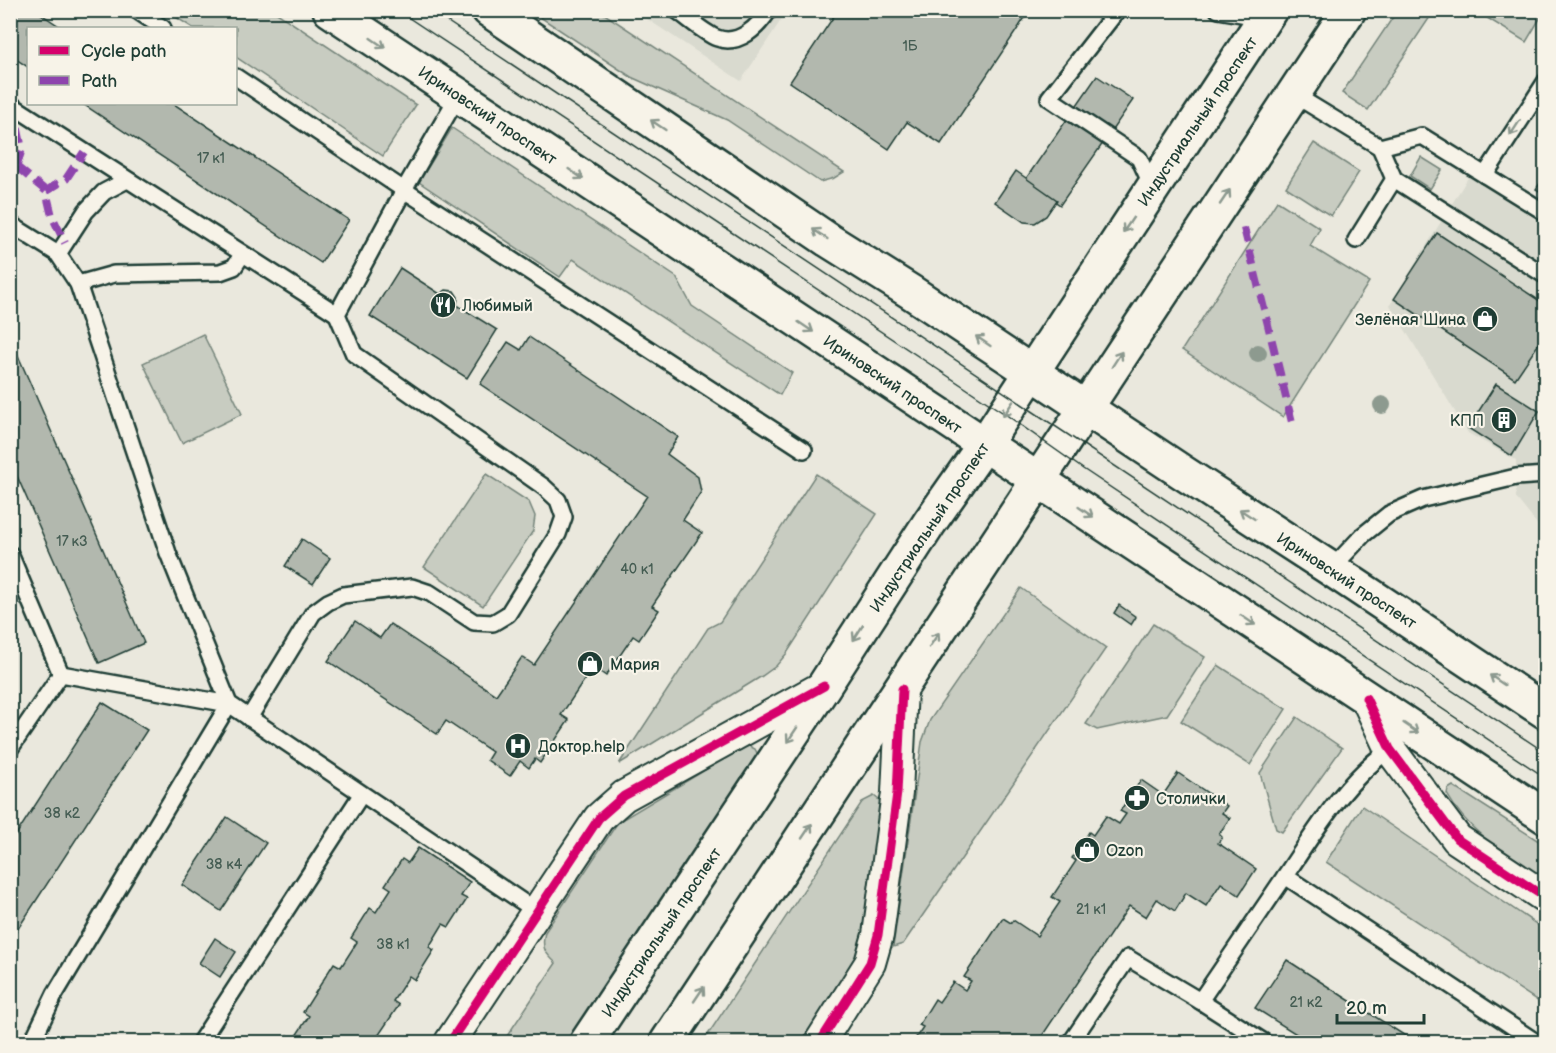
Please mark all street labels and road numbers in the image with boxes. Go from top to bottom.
street label: Индустриальный проспект [1134,33,1262,210]
street label: Ириновский проспект [414,63,560,170]
street label: Ириновский проспект [819,332,965,439]
street label: Индустриальный проспект [866,439,994,616]
street label: Ириновский проспект [1273,529,1420,634]
street label: Индустриальный проспект [598,844,726,1021]

